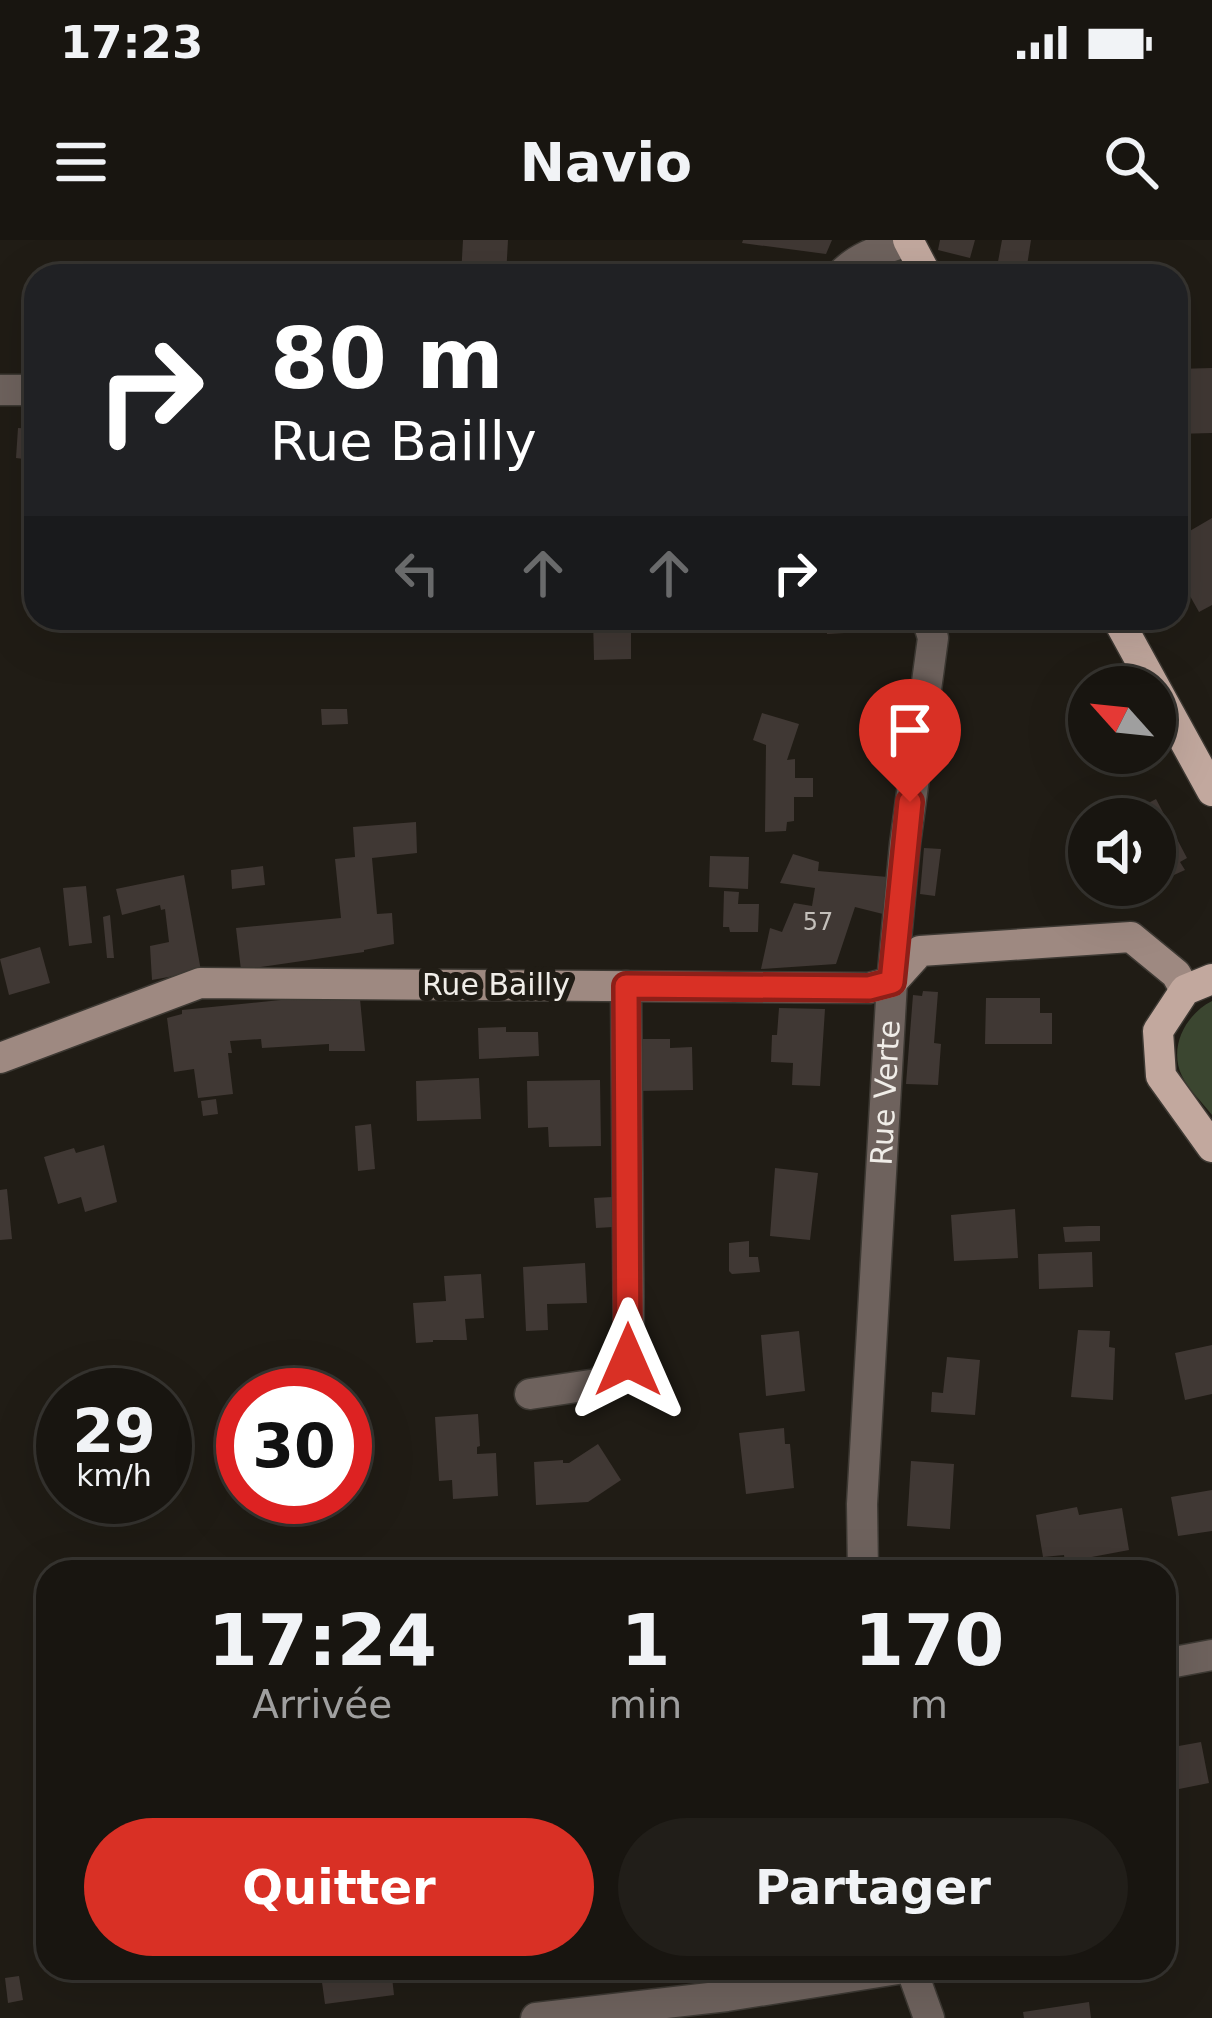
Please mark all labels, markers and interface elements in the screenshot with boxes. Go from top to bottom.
text: 17:23 [60,16,203,69]
icon: menu [48,129,114,195]
icon: search [1098,129,1164,195]
text: Navio [520,131,692,194]
text: 80 m [270,310,504,408]
icon: right [72,312,228,468]
text: Rue Bailly [270,410,537,473]
icon: left [384,540,450,606]
icon: ahead [510,540,576,606]
icon: ahead [636,540,702,606]
icon: right [762,540,828,606]
north arrow [1068,666,1176,774]
map controls [1068,666,1176,906]
pin [859,679,961,802]
icon: arrive [877,697,943,763]
button: sound [1068,798,1176,906]
house number: 57 [803,908,833,936]
street label: Rue Bailly [422,967,570,1002]
street label: Rue Verte [863,1019,907,1166]
position arrow [565,1297,691,1423]
speed limit sign: 30 [216,1368,372,1524]
text: 29 [72,1396,156,1466]
text: km/h [76,1458,152,1493]
text: 17:24 [208,1598,437,1682]
text: 1 [620,1598,670,1682]
text: 170 [854,1598,1004,1682]
text: Arrivée [252,1682,392,1727]
text: min [609,1682,682,1727]
text: m [910,1682,948,1727]
button: Quitter [84,1818,594,1956]
button: Partager [618,1818,1128,1956]

